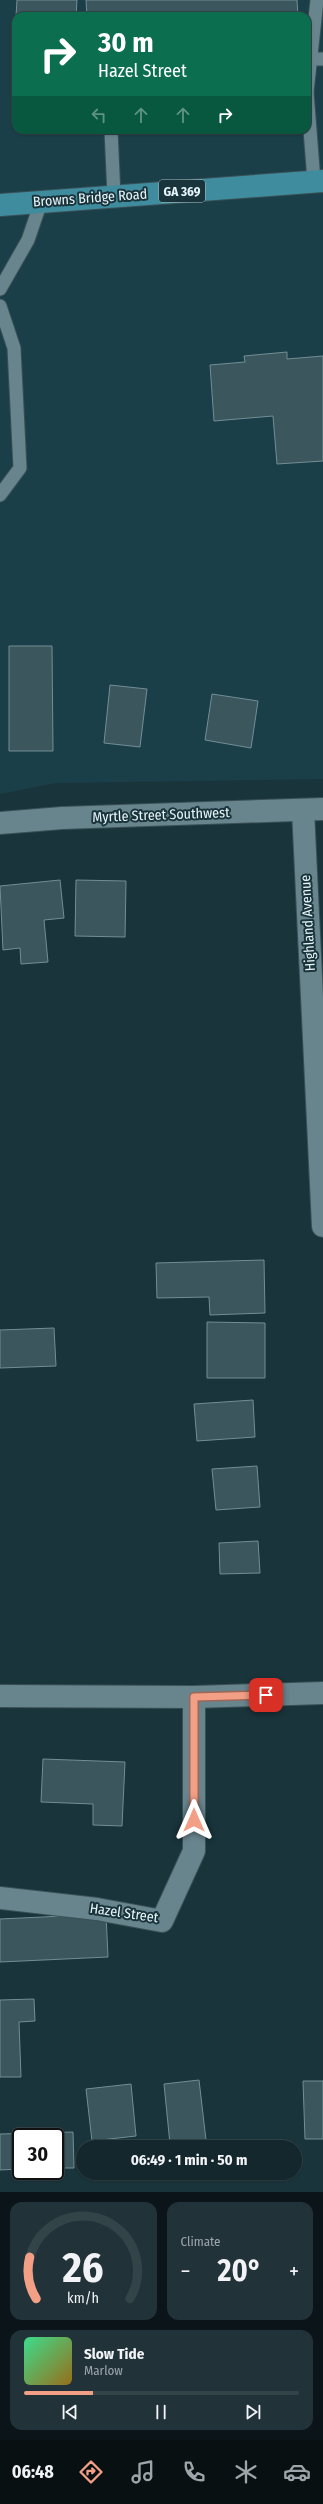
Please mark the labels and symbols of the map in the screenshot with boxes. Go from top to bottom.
road number: GA 369 [159,180,205,202]
street label: Browns Bridge Road [32,186,148,210]
street label: Myrtle Street Southwest [92,804,230,826]
street label: Highland Avenue [297,874,319,972]
pin [249,1678,283,1712]
position arrow [173,1799,215,1841]
street label: Hazel Street [89,1900,160,1926]
speed limit sign: 30 [12,2128,64,2180]

